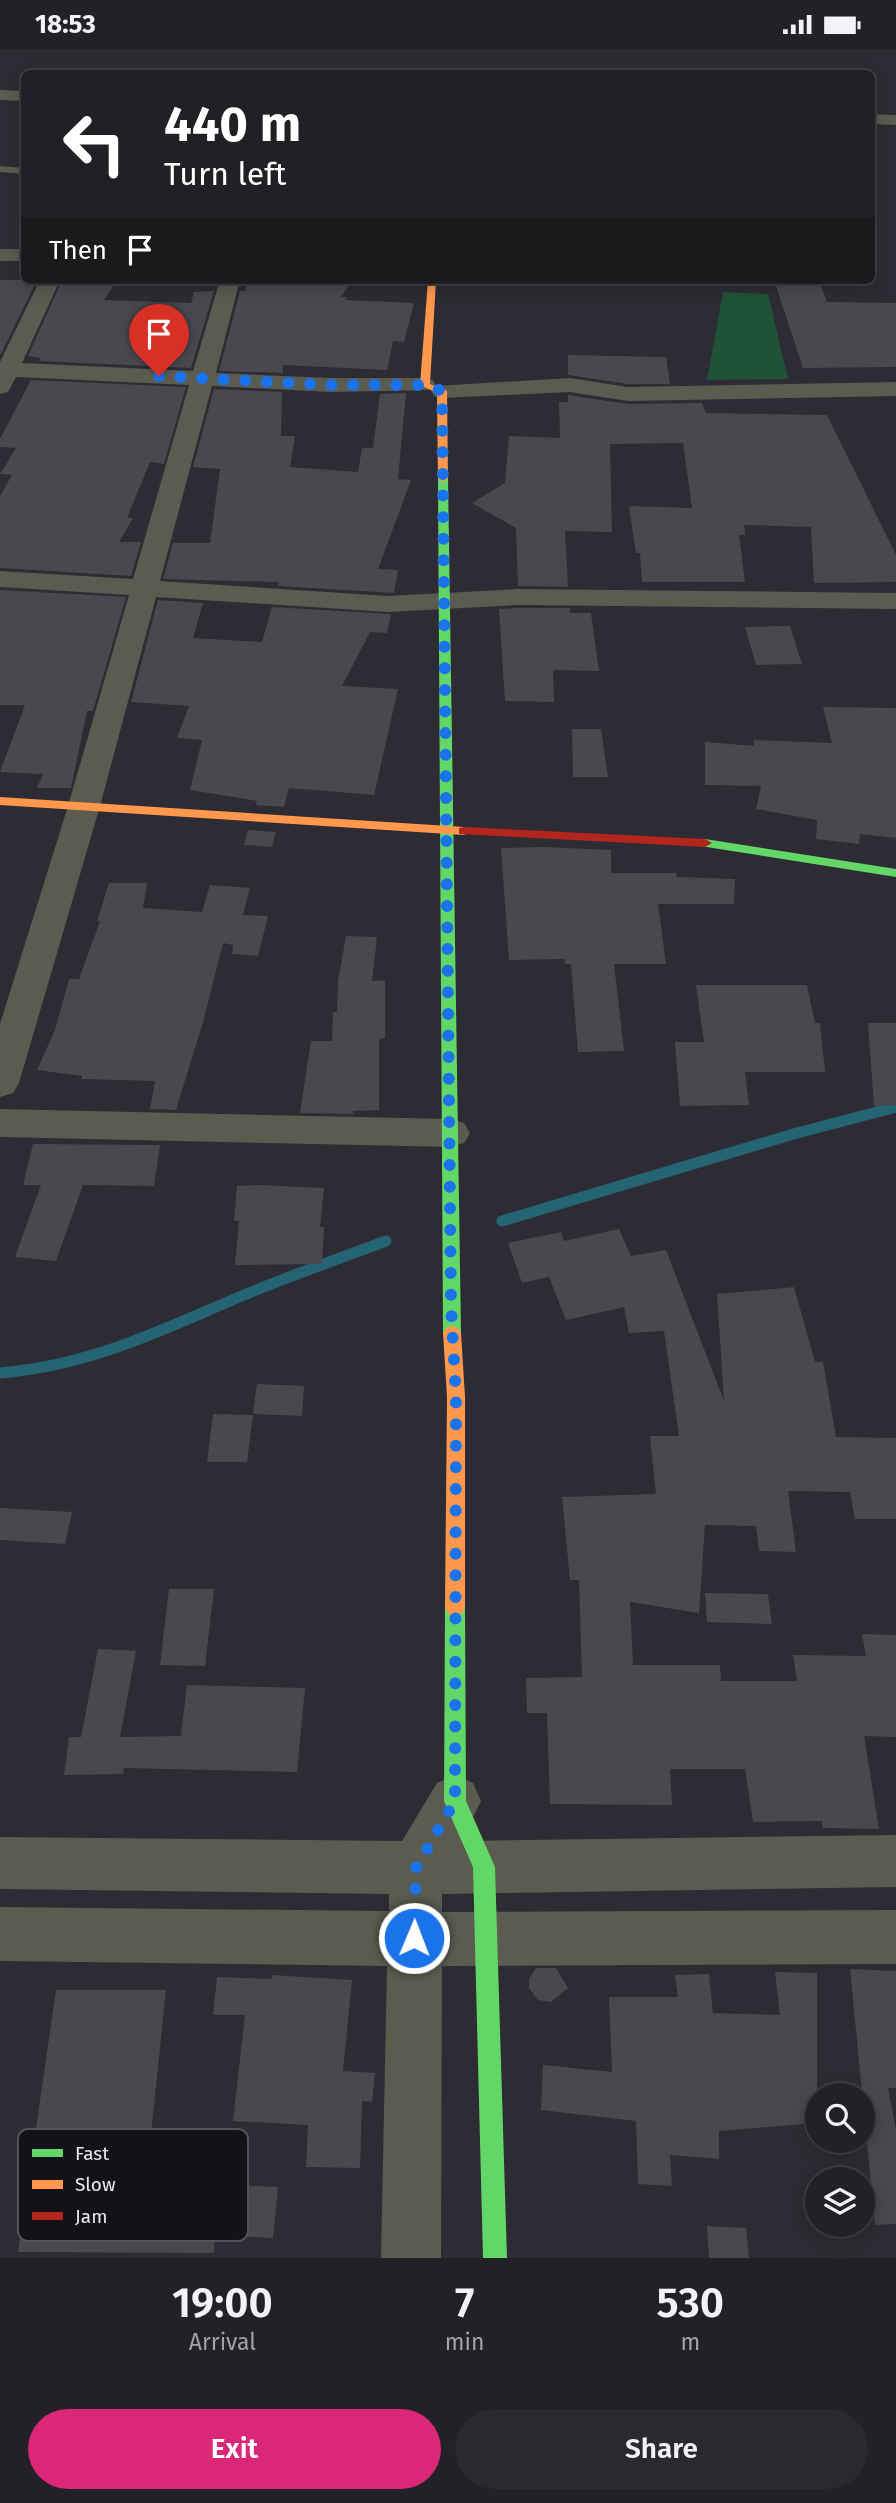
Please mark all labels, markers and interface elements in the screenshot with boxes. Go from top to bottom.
text: 18:53 [35,9,96,40]
text: 440 m [164,95,301,154]
icon: left [49,98,140,189]
text: Turn left [164,155,286,193]
icon: arrive [121,231,159,269]
text: Then [49,235,107,266]
pin [129,304,189,376]
icon: arrive [140,315,178,353]
position arrow [377,1901,451,1975]
map controls [805,2083,875,2237]
button: search [805,2083,875,2153]
legend [18,2129,248,2241]
text: Fast [75,2142,109,2165]
button: layers [805,2167,875,2237]
text: Slow [75,2173,116,2196]
text: Jam [75,2205,107,2228]
text: 19:00 [172,2278,273,2328]
text: 7 [455,2278,474,2328]
text: 530 [656,2278,724,2328]
text: Arrival [189,2328,256,2356]
text: min [445,2328,485,2356]
text: m [680,2328,700,2356]
button: Exit [28,2409,441,2489]
button: Share [455,2409,868,2489]

